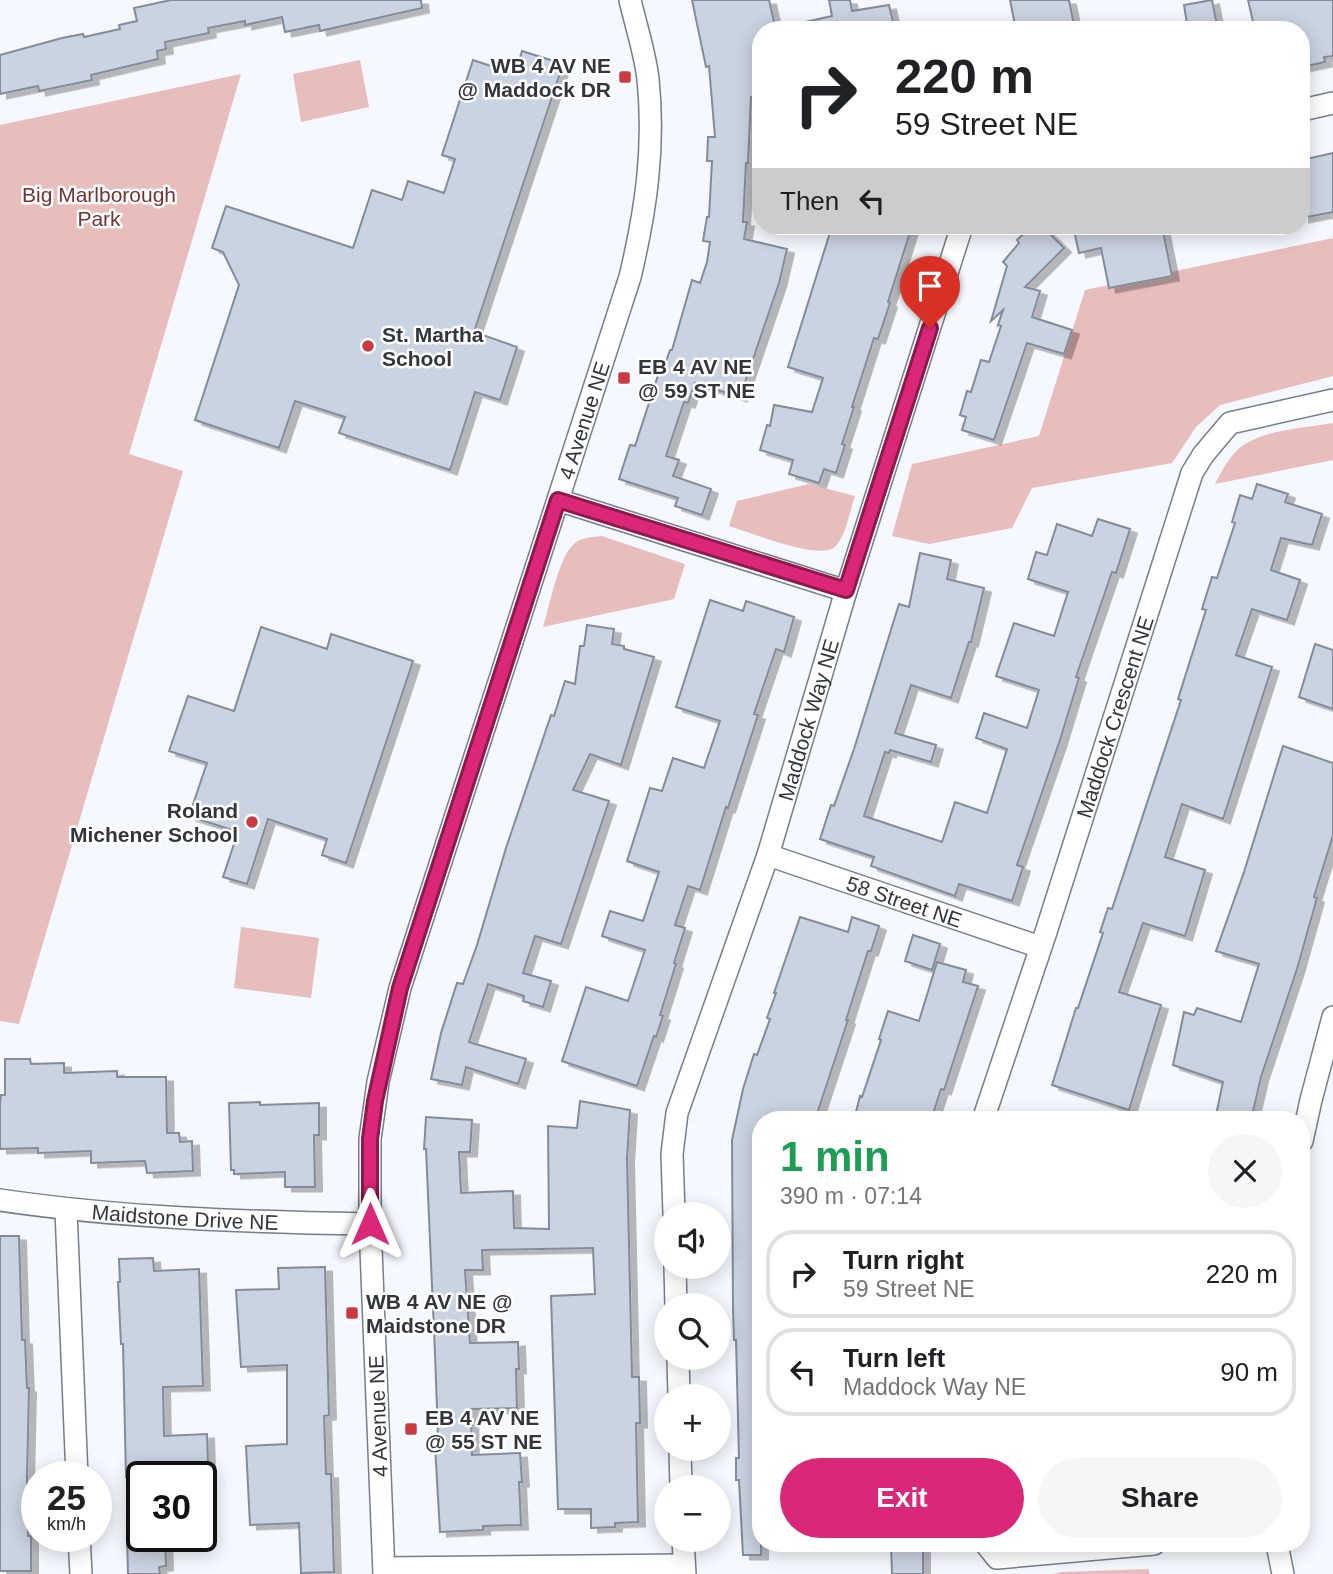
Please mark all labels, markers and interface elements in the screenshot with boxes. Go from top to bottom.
icon: right [780,49,871,140]
text: 220 m [895,49,1034,103]
place label: WB 4 AV NE @ Maddock DR [458,54,611,101]
marker: WB 4 AV NE @ Maddock DR [617,69,633,85]
text: 59 Street NE [895,106,1078,142]
icon: left [853,182,891,220]
park label: Big Marlborough Park [22,183,176,230]
text: Then [780,186,839,216]
pin [900,256,960,328]
icon: arrive [911,267,949,305]
place label: St. Martha School [382,323,484,370]
marker: St. Martha School [360,338,376,354]
place label: EB 4 AV NE @ 59 ST NE [638,355,755,402]
street label: 4 Avenue NE [554,359,613,482]
marker: EB 4 AV NE @ 59 ST NE [616,370,632,386]
street label: Maddock Crescent NE [1072,613,1157,821]
street label: Maddock Way NE [773,636,843,803]
place label: Roland Michener School [70,799,238,846]
marker: Roland Michener School [244,814,260,830]
street label: 58 Street NE [844,871,965,931]
text: 1 min [780,1133,890,1180]
button: close [1208,1134,1282,1208]
text: 390 m · 07:14 [780,1183,922,1209]
position arrow [333,1187,407,1261]
street label: Maidstone Drive NE [91,1200,279,1233]
map controls [654,1202,731,1552]
button: sound [654,1202,731,1279]
text: Turn right [843,1245,964,1275]
icon: right [784,1255,822,1293]
text: 220 m [1206,1259,1278,1289]
text: 59 Street NE [843,1276,975,1302]
place label: WB 4 AV NE @ Maidstone DR [366,1290,513,1337]
button: search [654,1293,731,1370]
marker: WB 4 AV NE @ Maidstone DR [344,1305,360,1321]
text: Turn left [843,1343,945,1373]
icon: left [784,1353,822,1391]
street label: 4 Avenue NE [364,1355,392,1477]
text: 90 m [1220,1357,1278,1387]
text: Maddock Way NE [843,1374,1026,1400]
button: + [654,1384,731,1461]
place label: EB 4 AV NE @ 55 ST NE [425,1406,542,1453]
marker: EB 4 AV NE @ 55 ST NE [403,1421,419,1437]
button: Exit [780,1458,1024,1538]
button: Share [1038,1458,1282,1538]
speed limit sign: 30 [126,1461,217,1552]
button: − [654,1475,731,1552]
text: 25 [47,1478,86,1517]
text: km/h [47,1514,86,1534]

